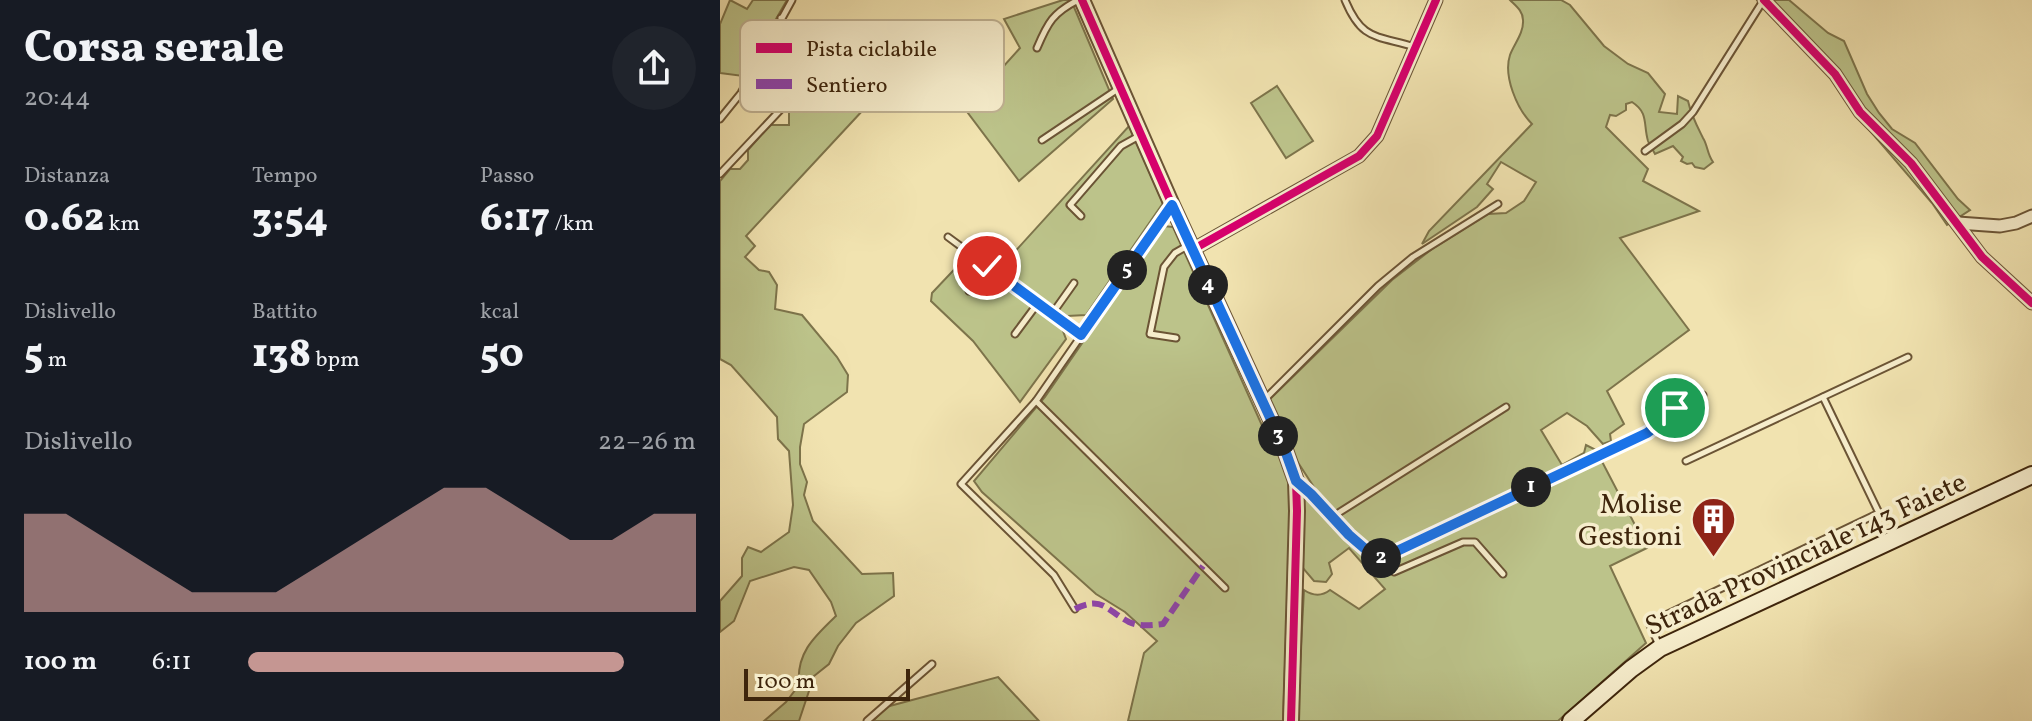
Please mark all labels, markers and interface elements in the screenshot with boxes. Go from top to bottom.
text: Corsa serale [24,19,284,80]
legend [740,20,1004,112]
button: share [612,26,696,110]
text: Pista ciclabile [806,35,937,66]
text: Sentiero [806,71,887,102]
text: 20:44 [24,80,91,116]
text: Distanza [24,161,110,192]
text: Tempo [252,161,318,192]
text: Passo [480,161,534,192]
text: 0.62 [24,192,104,248]
text: 3:54 [252,192,328,248]
text: 6:17 [480,192,550,248]
text: km [104,209,140,240]
text: /km [550,209,594,240]
pin [953,232,1021,300]
icon: check [965,244,1009,288]
pin: 5 [1107,250,1147,290]
text: 5 [1122,254,1132,285]
pin: 4 [1188,265,1228,305]
text: 4 [1201,269,1215,300]
text: Dislivello [24,297,116,328]
text: Battito [252,297,317,328]
text: kcal [480,297,519,328]
text: 5 [24,328,43,384]
text: 138 [252,328,311,384]
text: 50 [480,328,524,384]
text: m [43,345,67,376]
text: bpm [311,345,360,376]
pin [1641,374,1709,442]
icon: arrive [1653,386,1697,430]
pin: 3 [1258,416,1298,456]
text: 3 [1272,420,1284,451]
text: Dislivello [24,424,133,460]
text: 22–26 m [598,424,696,460]
street label: Strada Provinciale 143 Faiete [1639,464,1973,647]
pin: 1 [1511,467,1551,507]
text: 1 [1527,471,1535,502]
place label: Molise Gestioni [1578,486,1682,557]
building icon: Molise Gestioni [1689,495,1737,558]
pin: 2 [1361,538,1401,578]
text: 2 [1375,542,1387,573]
text: 100 m [24,644,97,680]
text: 6:11 [152,644,191,680]
scale bar [744,665,910,701]
text: 100 m [756,667,815,698]

